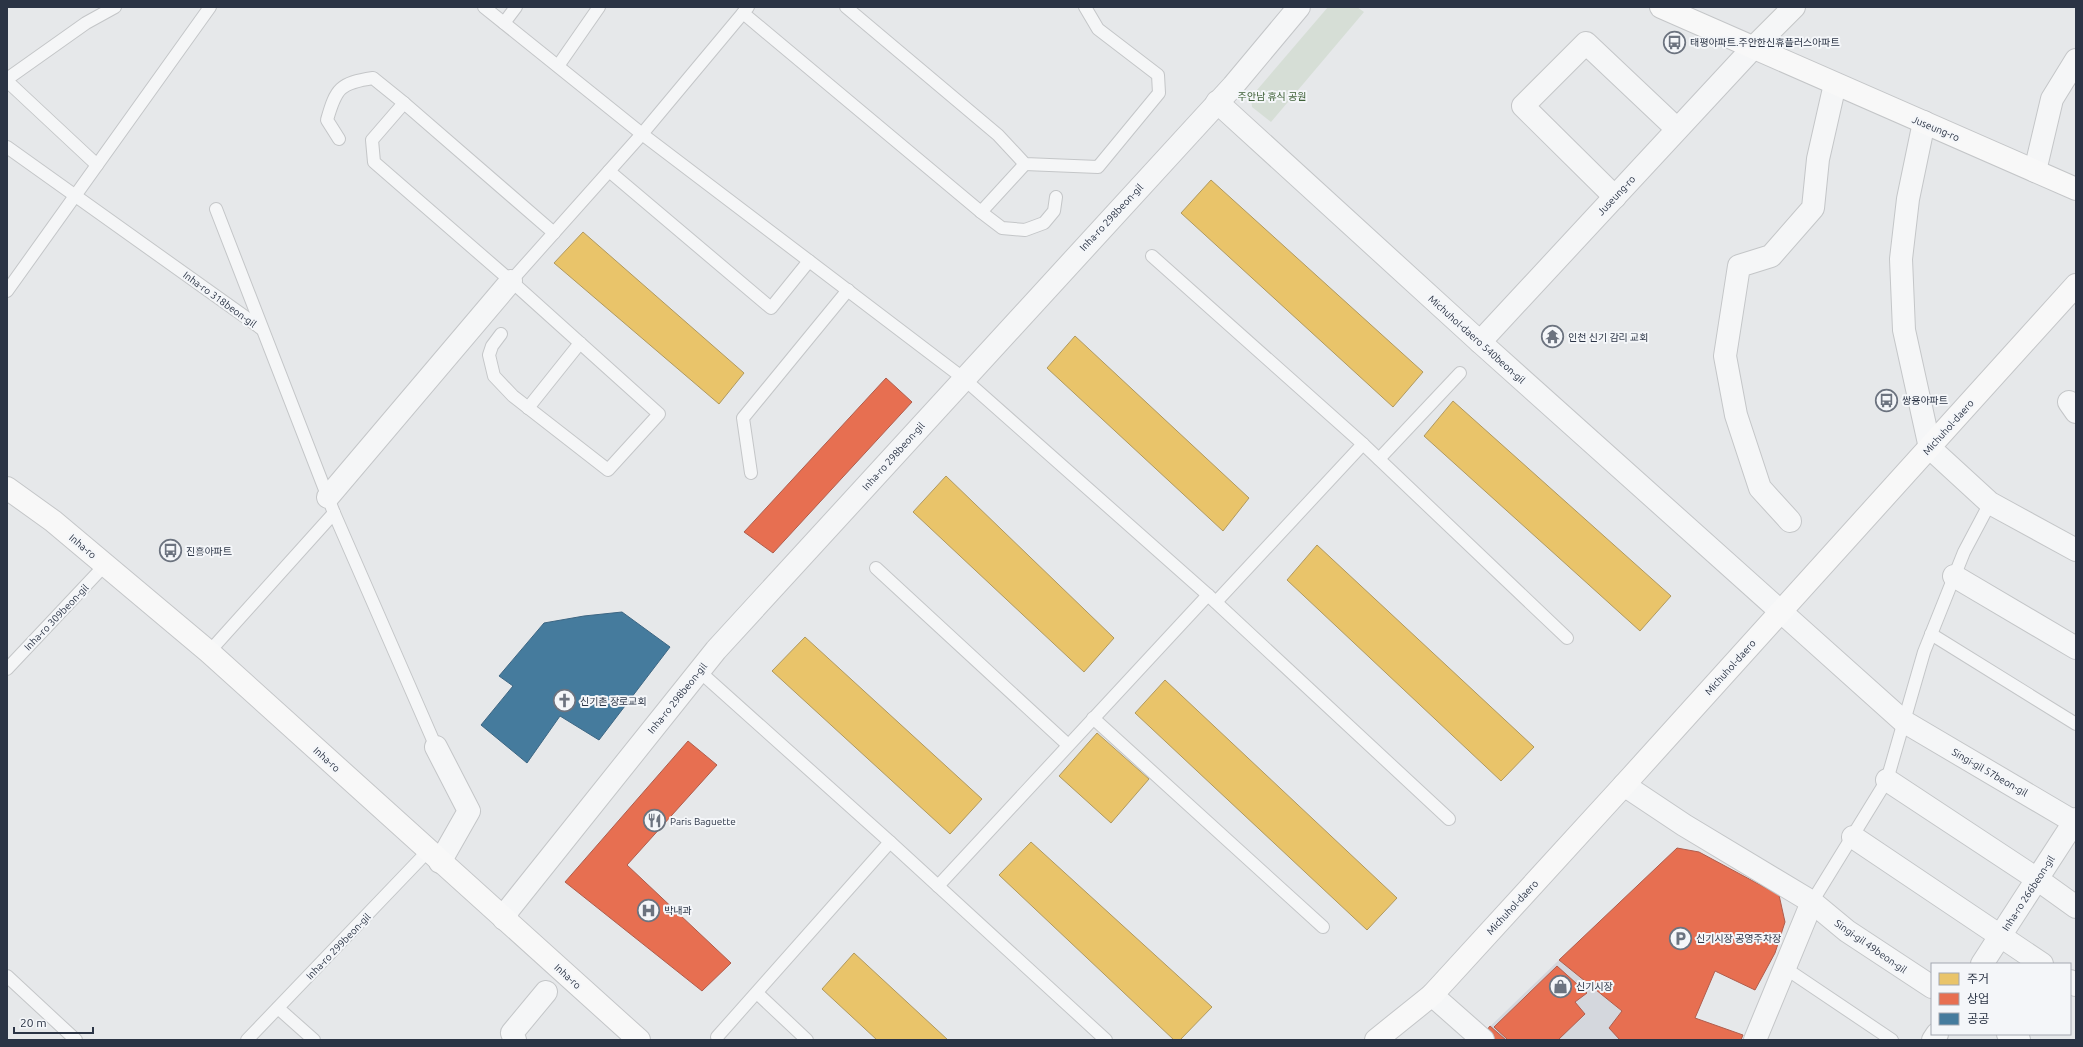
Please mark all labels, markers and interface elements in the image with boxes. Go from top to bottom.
bus stop icon: 태평아파트.주안한신휴플러스아파트 [1661,29,1687,55]
place label: 태평아파트.주안한신휴플러스아파트 [1690,37,1840,48]
park label: 주안남 휴식 공원 [1238,91,1306,102]
street label: Juseung-ro [1911,114,1961,143]
street label: Juseung-ro [1595,173,1638,217]
street label: Inha-ro 298beon-gil [1078,181,1145,253]
street label: Inha-ro 318beon-gil [181,269,259,330]
street label: Michuhol-daero 540beon-gil [1426,293,1528,386]
temple icon: 인천 신기 감리 교회 [1540,324,1566,350]
place label: 인천 신기 감리 교회 [1568,332,1648,343]
bus stop icon: 쌍용아파트 [1873,387,1899,413]
place label: 쌍용아파트 [1902,395,1948,406]
street label: Michuhol-daero [1921,397,1976,457]
street label: Inha-ro 298beon-gil [860,420,927,493]
street label: Inha-ro [67,532,98,561]
bus stop icon: 진흥아파트 [157,538,183,564]
place label: 진흥아파트 [186,546,232,557]
street label: Inha-ro 309beon-gil [22,582,91,653]
street label: Michuhol-daero [1703,637,1758,697]
street label: Inha-ro 298beon-gil [646,661,709,736]
church icon: 신기촌 장로교회 [552,688,578,714]
place label: 신기촌 장로교회 [580,696,647,707]
street label: Inha-ro [311,745,342,774]
street label: Singi-gil 57beon-gil [1950,746,2030,799]
restaurant icon: Paris Baguette [642,808,668,834]
place label: Paris Baguette [670,816,736,827]
street label: Inha-ro 266beon-gil [2000,853,2057,933]
street label: Michuhol-daero [1484,878,1540,937]
hospital icon: 박내과 [635,897,661,923]
place label: 박내과 [664,905,692,916]
street label: Inha-ro 299beon-gil [304,911,373,982]
street label: Singi-gil 49beon-gil [1833,917,1909,976]
parking icon: 신기시장 공영주차장 [1668,925,1694,951]
place label: 신기시장 공영주차장 [1696,933,1781,944]
street label: Inha-ro [552,962,583,991]
legend [1931,963,2071,1035]
text: 주거 [1967,972,1989,985]
shop icon: 신기시장 [1548,973,1574,999]
place label: 신기시장 [1576,981,1613,992]
text: 상업 [1967,992,1989,1005]
scale bar [14,1009,93,1035]
text: 공공 [1967,1012,1989,1025]
text: 20 m [20,1016,47,1029]

